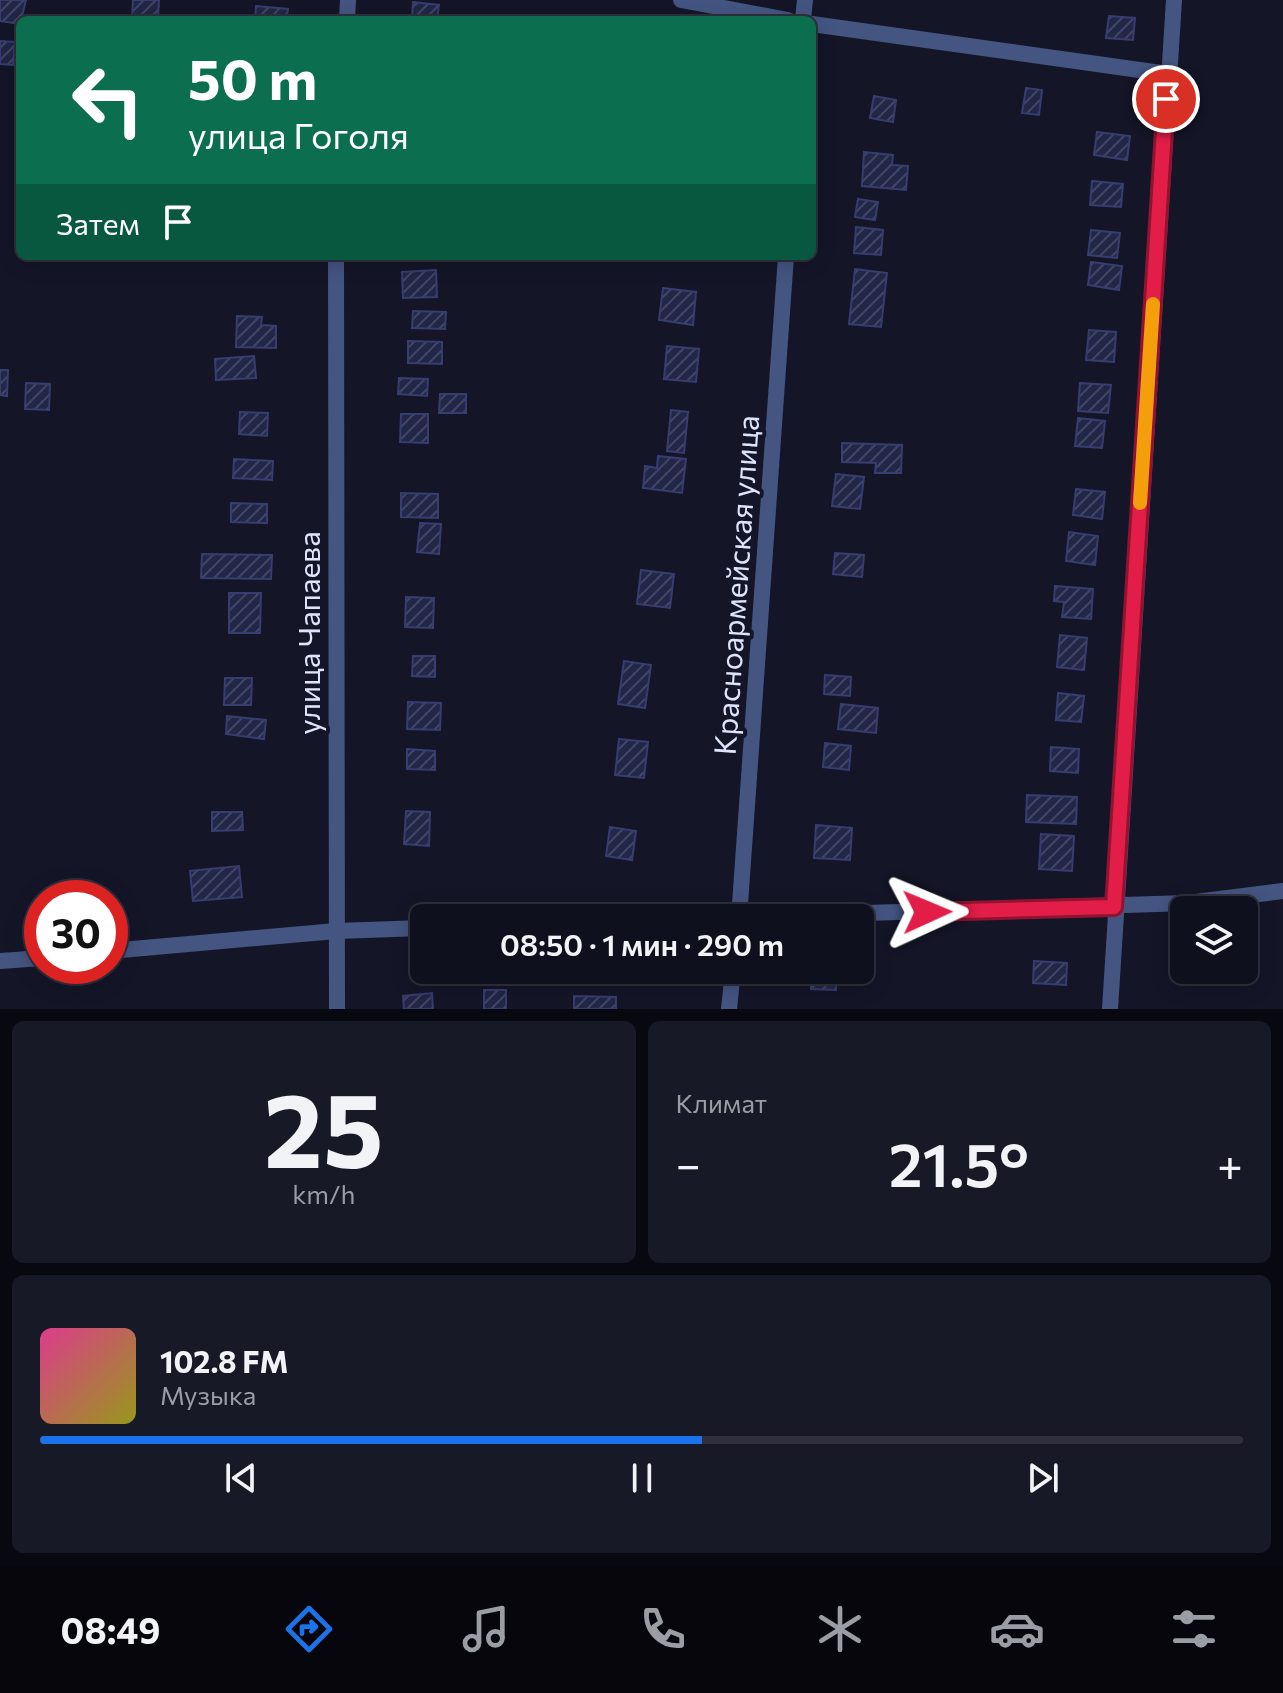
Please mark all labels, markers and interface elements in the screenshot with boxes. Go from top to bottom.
text: 50 m [188,43,317,112]
icon: left [56,48,160,152]
pin [1132,65,1200,133]
icon: arrive [1144,77,1188,121]
text: улица Гоголя [188,112,409,156]
icon: arrive [156,200,200,244]
text: Затем [56,204,140,241]
street label: Красноармейская улица [705,414,765,756]
street label: улица Чапаева [289,531,326,735]
position arrow [885,870,969,954]
speed limit sign: 30 [24,880,128,984]
map controls [1170,896,1258,984]
button: layers [1170,896,1258,984]
text: 08:50 · 1 мин · 290 m [500,925,784,962]
text: 25 [264,1062,384,1189]
text: Климат [676,1087,767,1118]
text: 21.5° [889,1126,1029,1199]
text: − [676,1136,701,1190]
text: + [1217,1136,1243,1190]
text: km/h [292,1178,355,1209]
text: 102.8 FM [160,1342,288,1379]
text: Музыка [160,1379,256,1410]
icon: previous [219,1456,263,1500]
icon: pause [620,1456,664,1500]
icon: next [1021,1456,1065,1500]
icon: directions [281,1601,337,1657]
icon: music [458,1601,514,1657]
icon: phone [635,1601,691,1657]
icon: climate [812,1601,868,1657]
icon: car [989,1601,1045,1657]
icon: filters [1166,1601,1222,1657]
text: 08:49 [60,1607,161,1651]

